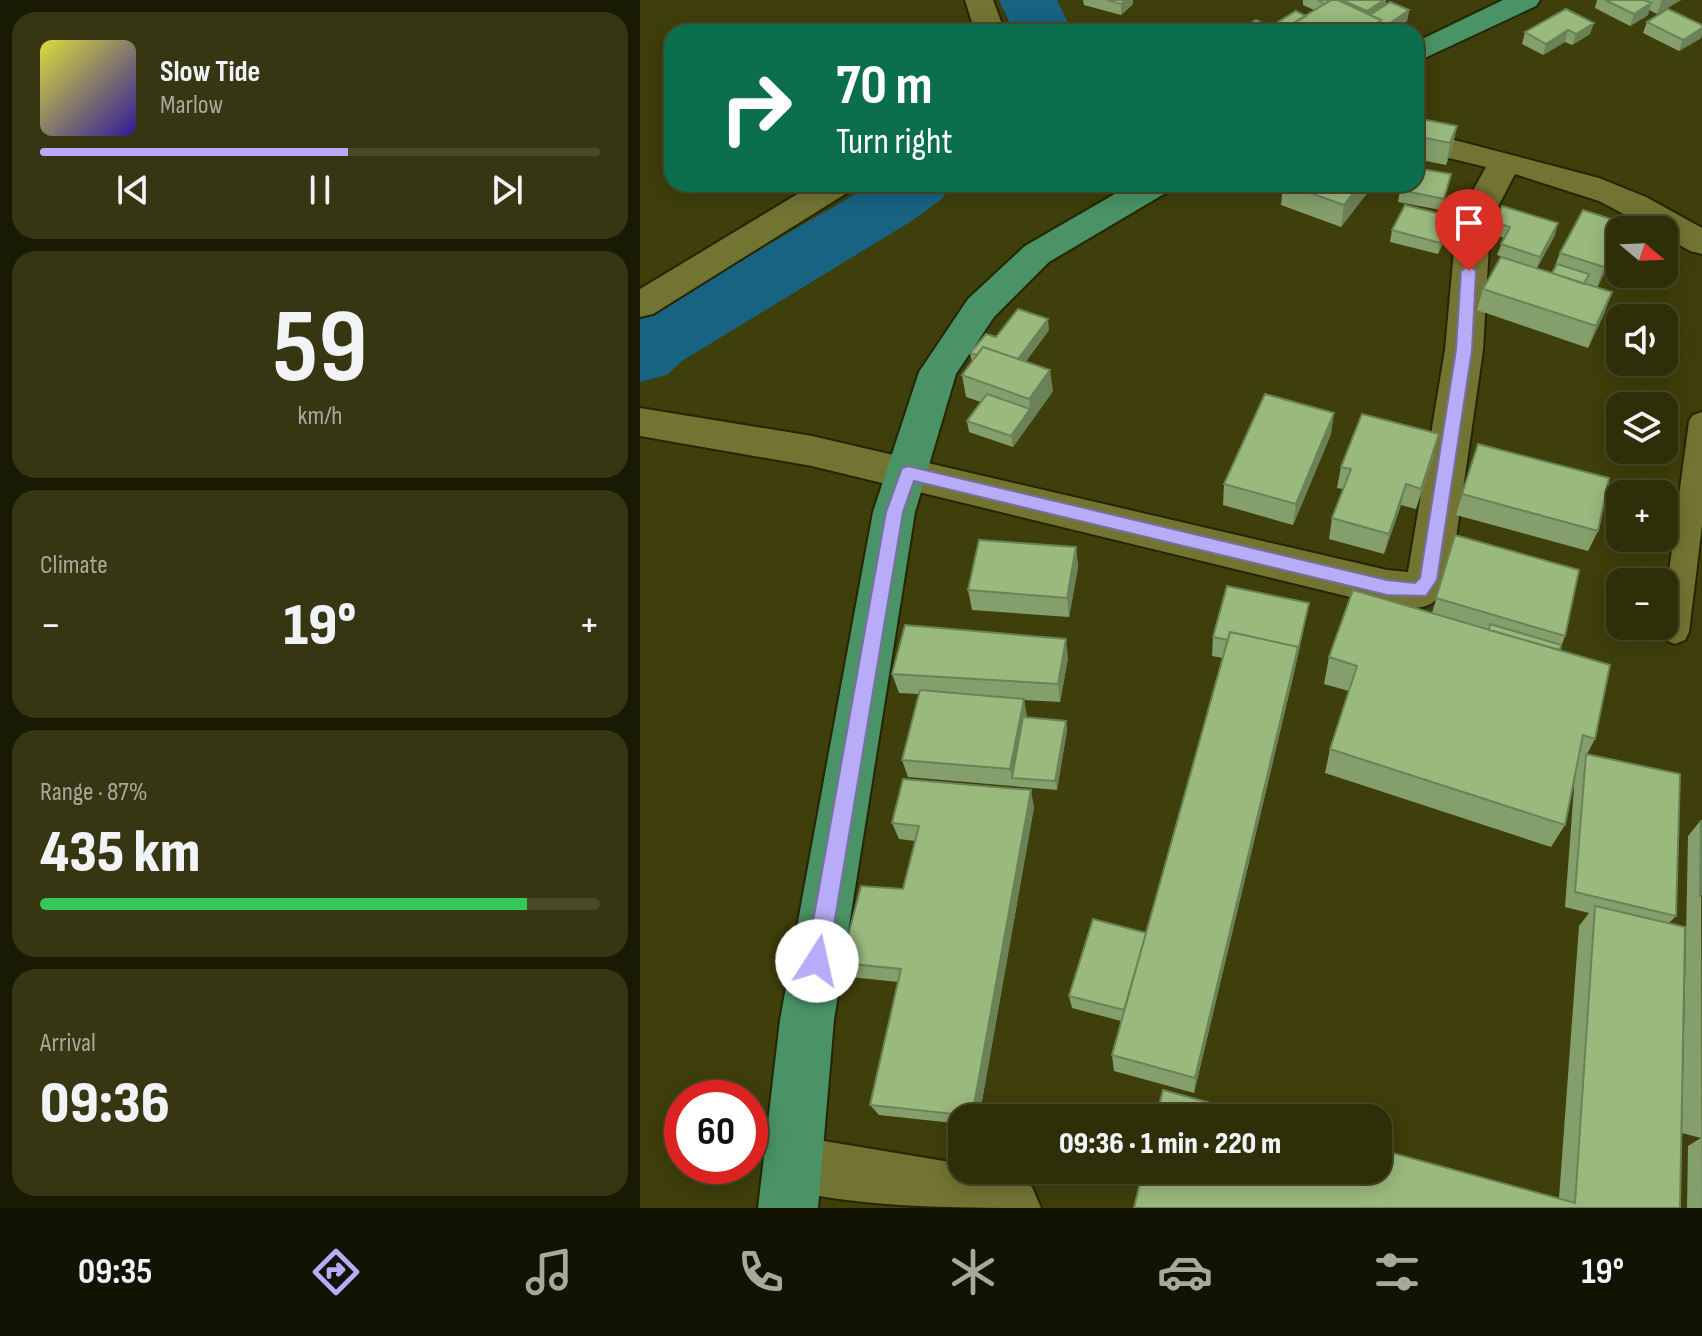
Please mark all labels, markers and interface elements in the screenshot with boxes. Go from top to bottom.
text: 70 m [836,53,933,120]
text: Slow Tide [160,54,260,90]
icon: right [704,56,808,160]
text: Marlow [160,90,223,121]
text: Turn right [836,121,953,164]
icon: previous [111,168,155,212]
icon: pause [298,168,342,212]
icon: next [485,168,529,212]
pin [1435,189,1503,271]
icon: arrive [1447,201,1491,245]
north arrow [1606,216,1678,288]
map controls [1606,216,1678,640]
text: 59 [273,286,367,411]
button: sound [1606,304,1678,376]
button: layers [1606,392,1678,464]
text: km/h [298,401,342,432]
button: + [1606,480,1678,552]
text: Climate [40,550,108,581]
button: − [1606,568,1678,640]
text: 19° [283,590,357,662]
text: − [40,599,62,652]
text: + [578,599,600,652]
text: Range · 87% [40,777,147,808]
text: 435 km [40,817,200,889]
position arrow [775,919,859,1003]
text: Arrival [40,1028,96,1059]
text: 09:36 [40,1068,170,1140]
speed limit sign: 60 [664,1080,768,1184]
text: 09:36 · 1 min · 220 m [1059,1126,1281,1162]
icon: directions [308,1244,364,1300]
icon: music [521,1244,577,1300]
icon: phone [733,1244,789,1300]
icon: climate [945,1244,1001,1300]
icon: car [1157,1244,1213,1300]
icon: filters [1369,1244,1425,1300]
text: 09:35 [78,1251,152,1294]
text: 19° [1581,1251,1624,1294]

